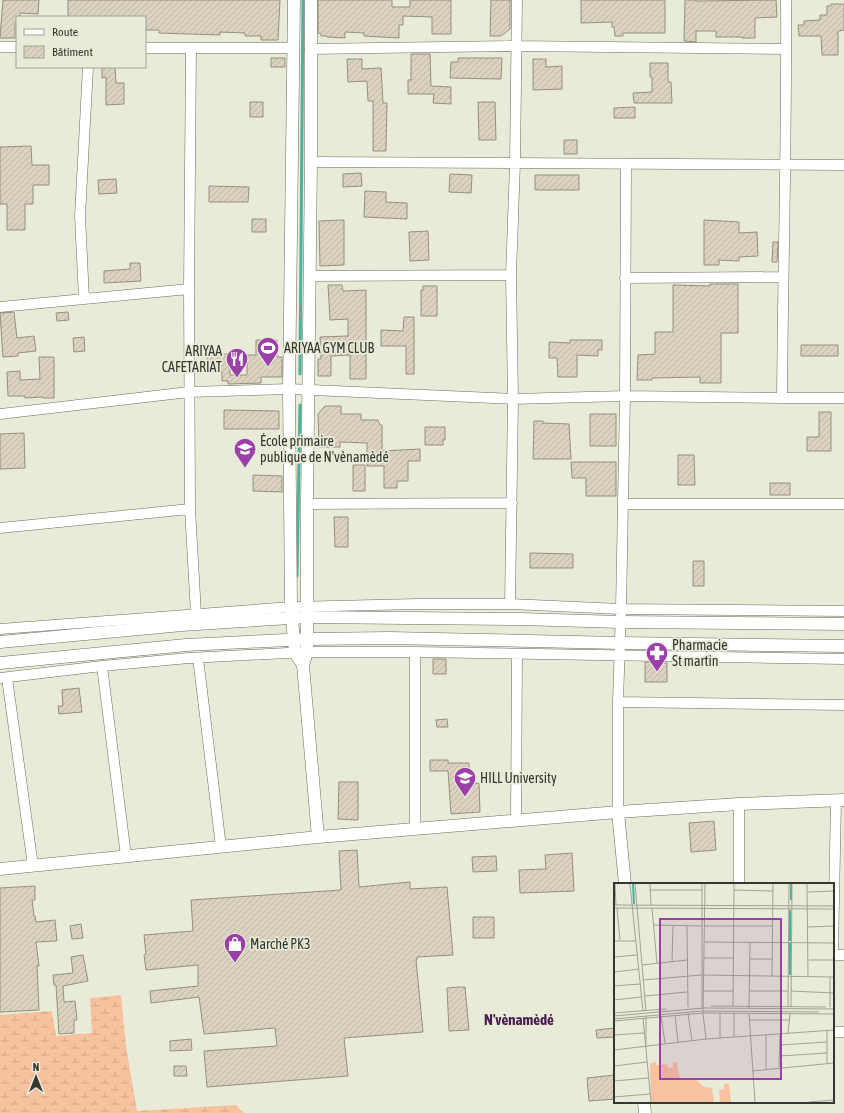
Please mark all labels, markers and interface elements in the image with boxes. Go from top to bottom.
legend [16,16,146,68]
text: Route [52,25,78,39]
text: Bâtiment [52,45,93,59]
sports icon: ARIYAA GYM CLUB [255,335,281,368]
place label: ARIYAA GYM CLUB [284,340,375,356]
place label: ARIYAA CAFETARIAT [162,343,222,375]
restaurant icon: ARIYAA CAFETARIAT [224,346,250,379]
place label: École primaire publique de N'vènamèdé [260,433,389,465]
school or university icon: École primaire publique de N'vènamèdé [232,436,258,469]
place label: Pharmacie St martin [672,637,728,669]
pharmacy icon: Pharmacie St martin [644,640,670,673]
school or university icon: HILL University [452,765,478,798]
place label: HILL University [480,770,557,786]
inset map [614,883,834,1103]
shop icon: Marché PK3 [222,931,248,964]
place label: Marché PK3 [250,936,311,952]
district label: N'vènamèdé [484,1011,554,1028]
north arrow [16,1057,56,1097]
text: N [33,1061,39,1073]

